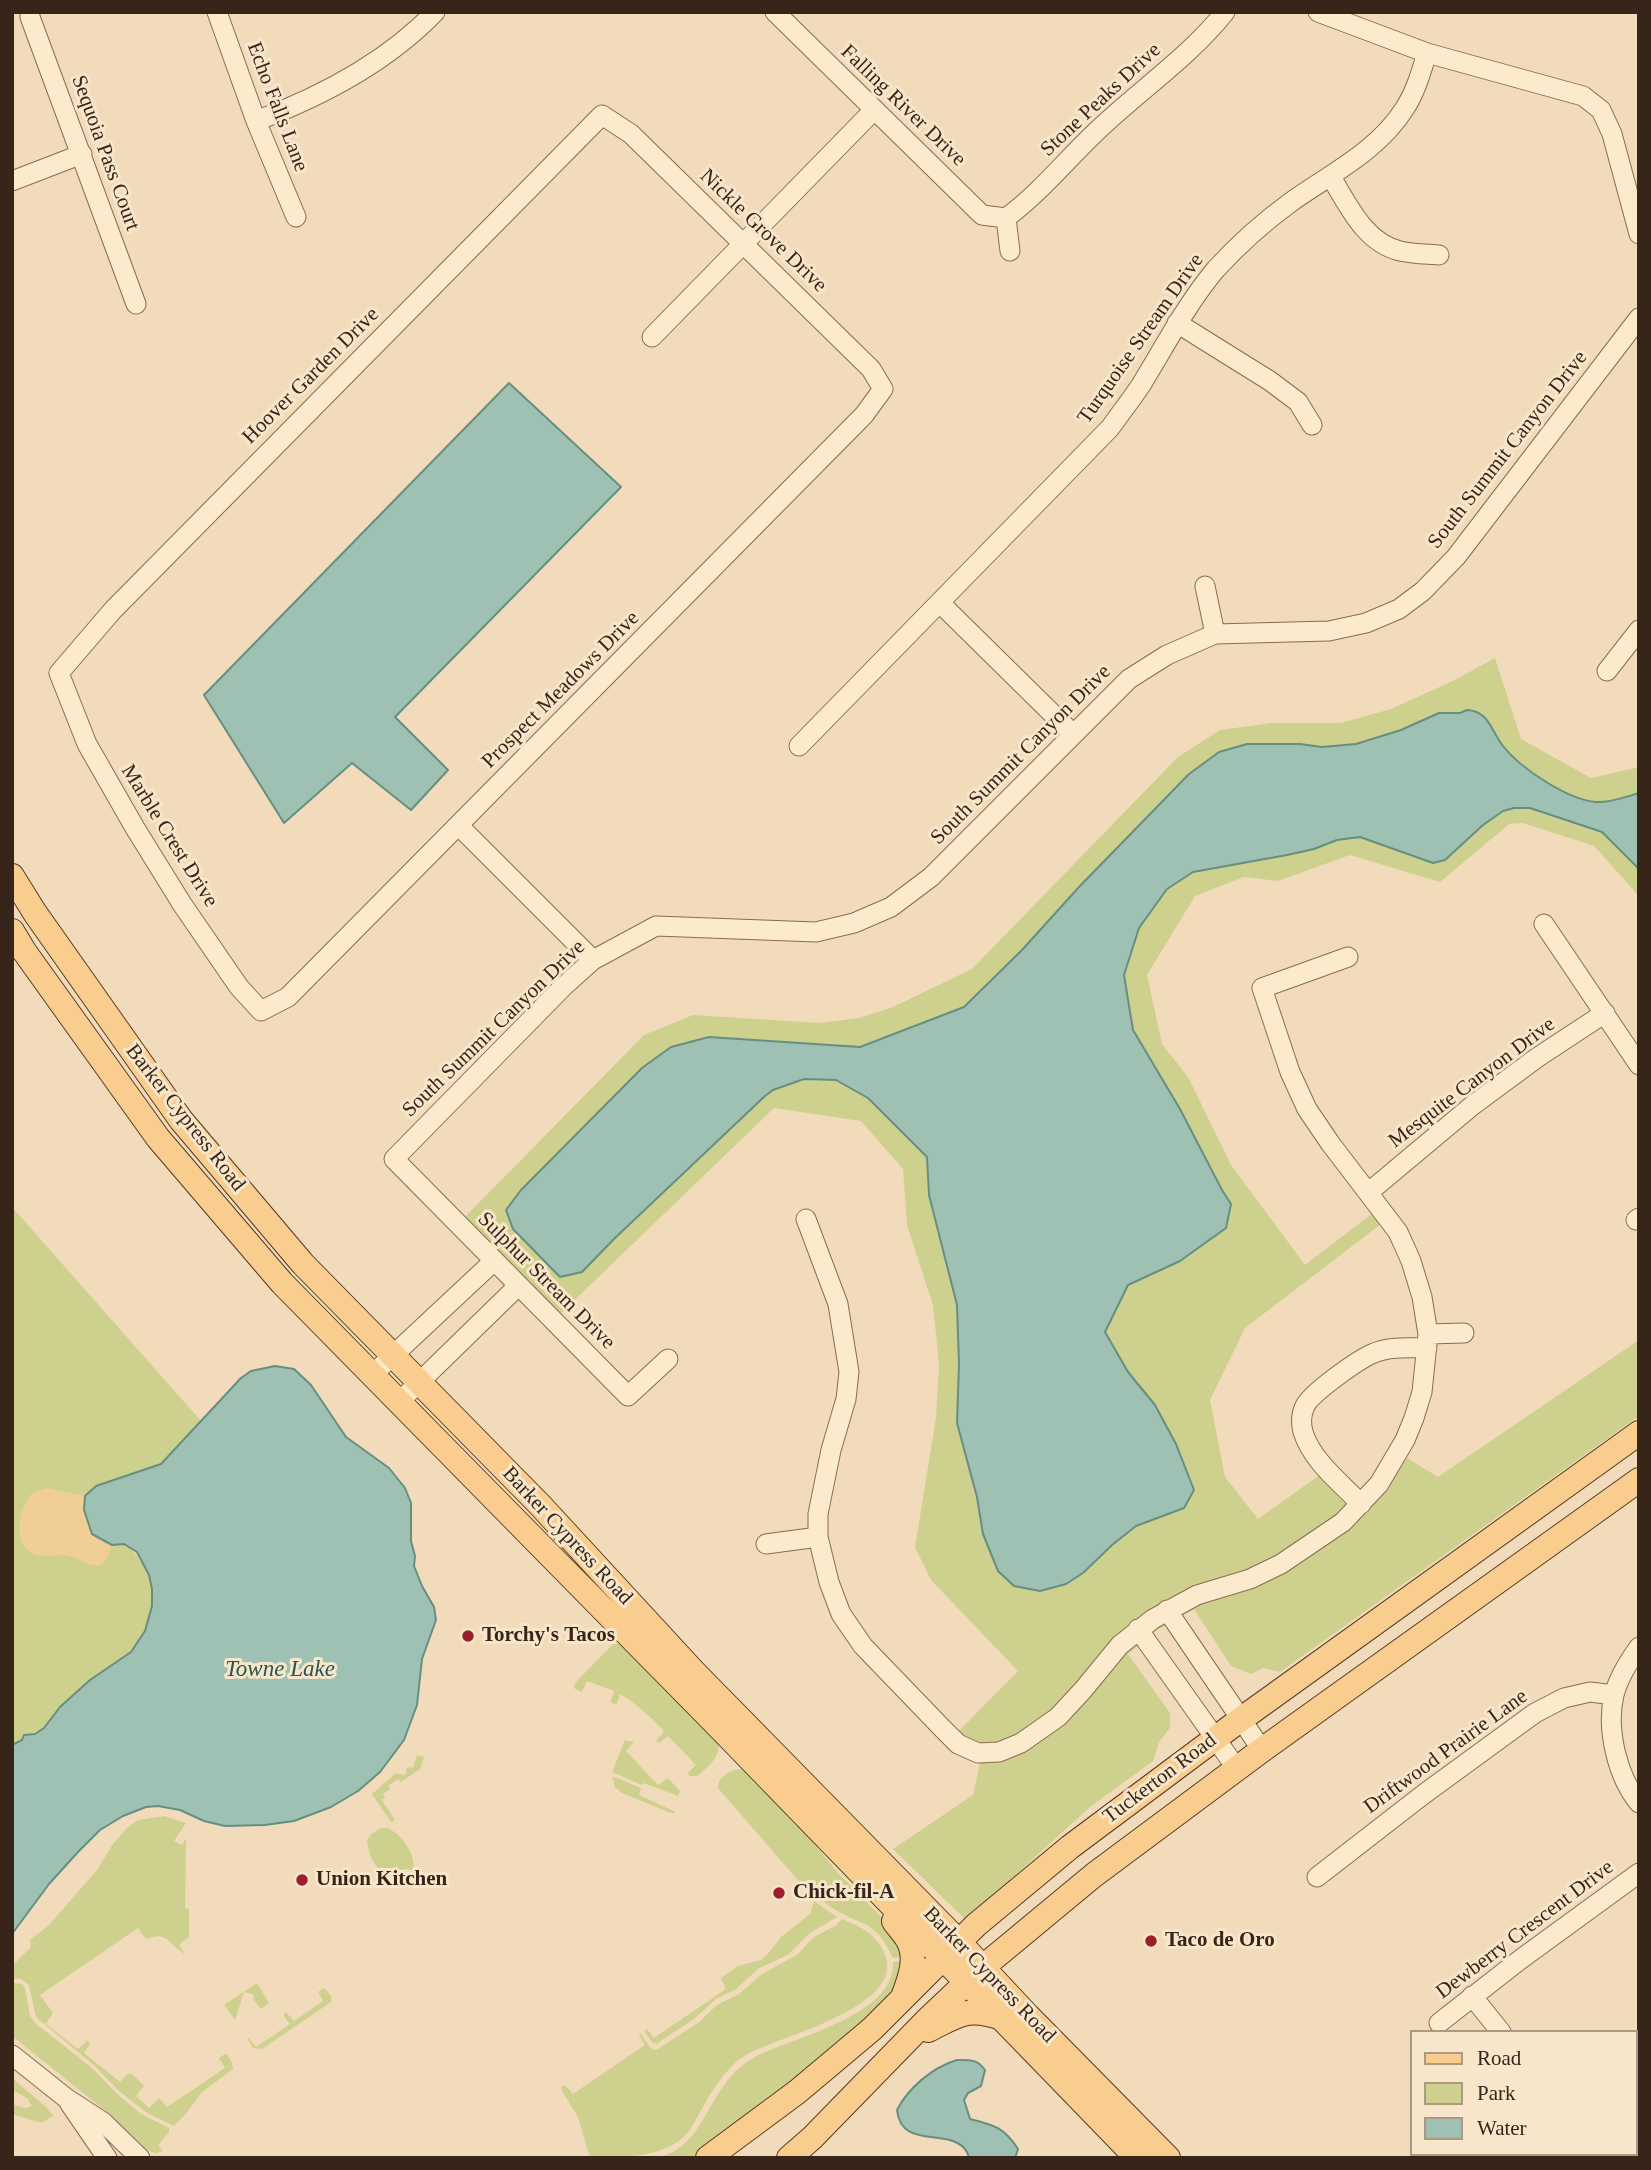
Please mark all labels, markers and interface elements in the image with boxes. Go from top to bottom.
street label: Stone Peaks Drive [1036,38,1166,162]
street label: Echo Falls Lane [241,39,313,175]
street label: Falling River Drive [835,40,971,172]
street label: Sequoia Pass Court [65,72,145,234]
street label: Nickle Grove Drive [694,164,832,298]
street label: Turquoise Stream Drive [1073,249,1209,429]
street label: Hoover Garden Drive [237,302,385,450]
street label: South Summit Canyon Drive [1423,346,1593,554]
street label: Prospect Meadows Drive [477,606,645,774]
street label: South Summit Canyon Drive [926,660,1116,850]
street label: Marble Crest Drive [115,760,223,912]
street label: South Summit Canyon Drive [397,935,591,1123]
street label: Mesquite Canyon Drive [1384,1012,1560,1154]
street label: Barker Cypress Road [120,1039,250,1197]
street label: Sulphur Stream Drive [472,1207,620,1355]
street label: Barker Cypress Road [497,1462,637,1610]
place label: Torchy's Tacos [482,1623,615,1649]
marker: Torchy's Tacos [460,1628,476,1644]
water label: Towne Lake [225,1656,335,1684]
street label: Driftwood Prairie Lane [1359,1684,1533,1820]
street label: Tuckerton Road [1098,1728,1222,1830]
street label: Dewberry Crescent Drive [1431,1855,1619,2005]
place label: Union Kitchen [316,1867,447,1893]
marker: Union Kitchen [294,1872,310,1888]
place label: Chick-fil-A [793,1880,894,1906]
marker: Chick-fil-A [771,1885,787,1901]
street label: Barker Cypress Road [918,1902,1060,2048]
place label: Taco de Oro [1165,1928,1275,1954]
marker: Taco de Oro [1143,1933,1159,1949]
legend [1410,2030,1637,2156]
text: Road [1477,2046,1521,2070]
text: Park [1477,2081,1516,2105]
text: Water [1477,2116,1527,2140]

